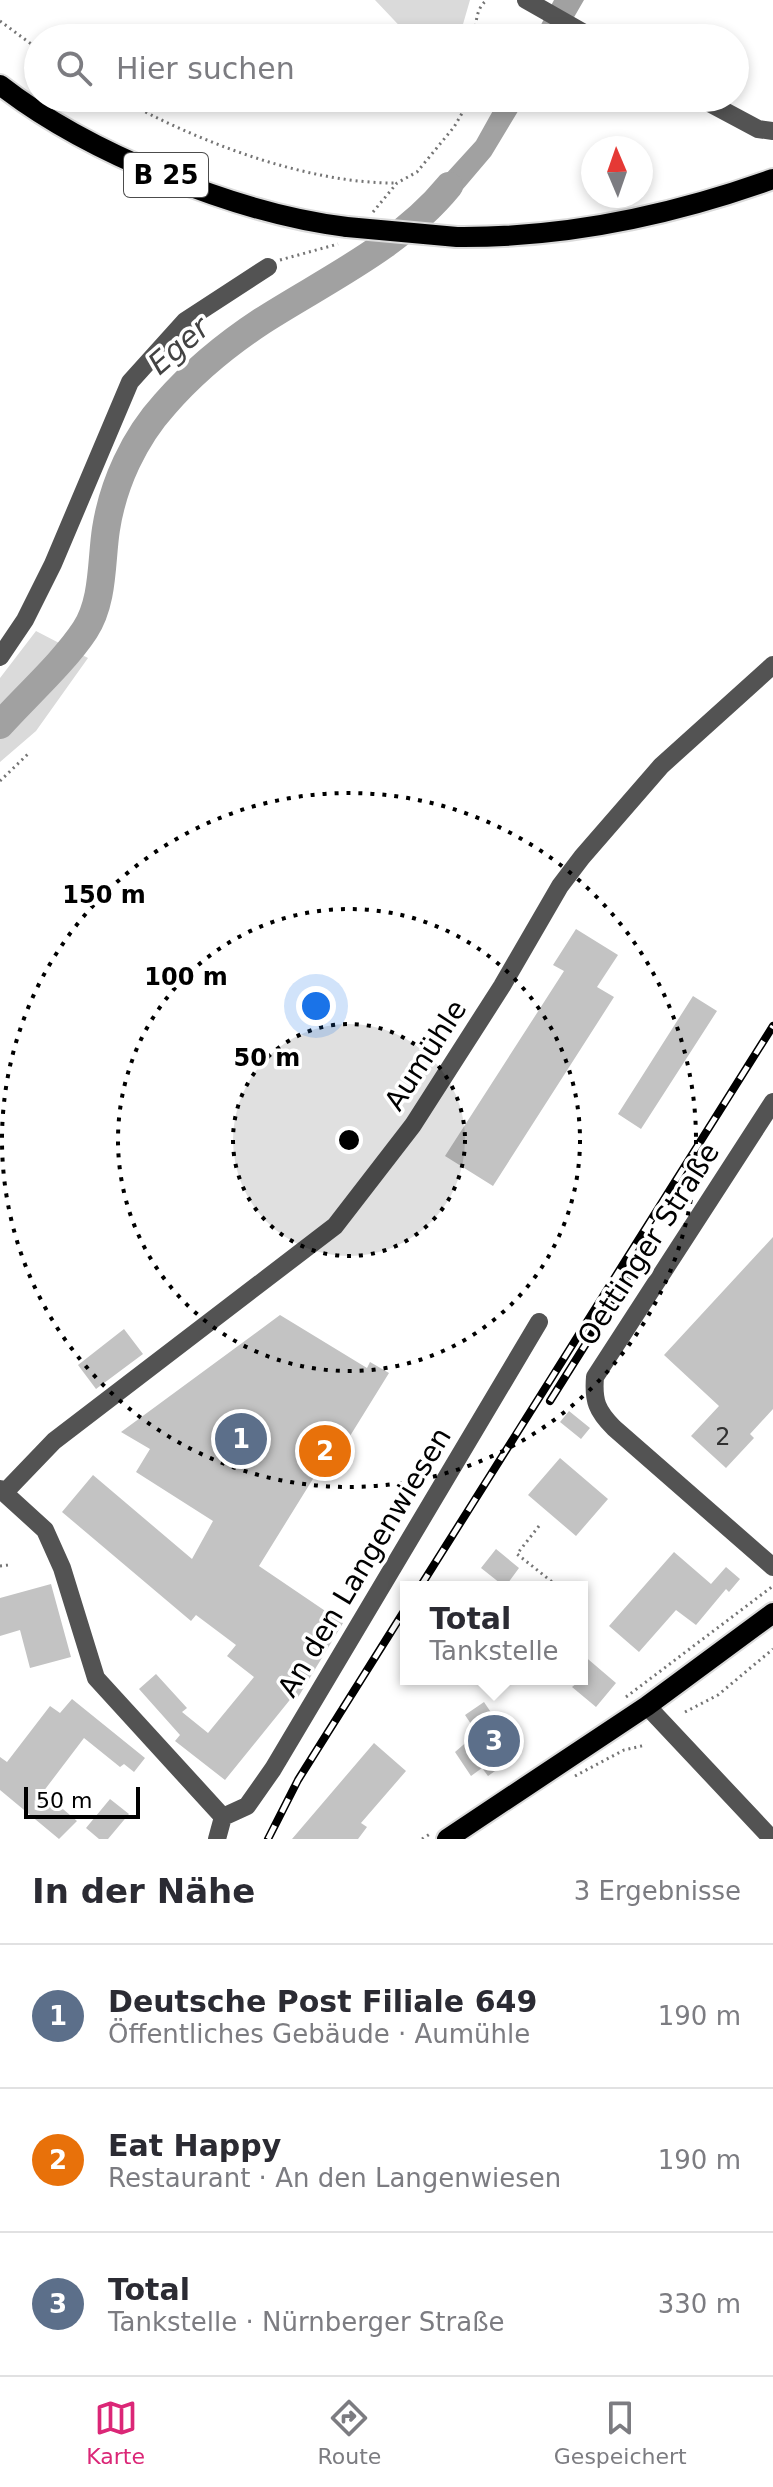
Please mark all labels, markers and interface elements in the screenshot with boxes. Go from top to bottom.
search box [24,24,749,112]
icon: search [52,46,96,90]
text: Hier suchen [116,51,295,86]
north arrow [581,136,653,208]
road number: B 25 [124,153,208,197]
water label: Eger [141,309,217,381]
text: 150 m [62,881,146,909]
text: 100 m [144,963,228,991]
your location [296,986,336,1026]
street label: Aumühle [378,994,473,1117]
text: 50 m [234,1044,300,1072]
centre of rings [335,1126,363,1154]
street label: Oettinger Straße [571,1137,726,1352]
pin: 1 [215,1409,267,1469]
pin: 2 [299,1421,351,1481]
street label: An den Langenwiesen [271,1422,458,1703]
house number: 2 [715,1423,731,1451]
popup [400,1581,588,1685]
text: Total [429,1601,511,1636]
text: Tankstelle [429,1636,559,1666]
pin: 3 [468,1711,520,1771]
scale bar [24,1783,140,1819]
text: 50 m [36,1788,92,1813]
text: In der Nähe [32,1871,255,1911]
text: 3 Ergebnisse [574,1876,741,1906]
text: Deutsche Post Filiale 649 [108,1984,537,2019]
text: 1 [49,2001,67,2031]
text: 190 m [658,2001,741,2031]
text: Öffentliches Gebäude · Aumühle [108,2019,530,2049]
text: Eat Happy [108,2128,281,2163]
text: 2 [49,2145,67,2175]
text: 190 m [658,2145,741,2175]
text: Restaurant · An den Langenwiesen [108,2163,561,2193]
text: Total [108,2272,190,2307]
text: 3 [49,2289,67,2319]
text: 330 m [658,2289,741,2319]
text: Tankstelle · Nürnberger Straße [108,2307,505,2337]
tab: Karte [86,2396,145,2469]
tab: Route [317,2396,381,2469]
tab: Gespeichert [554,2396,687,2469]

